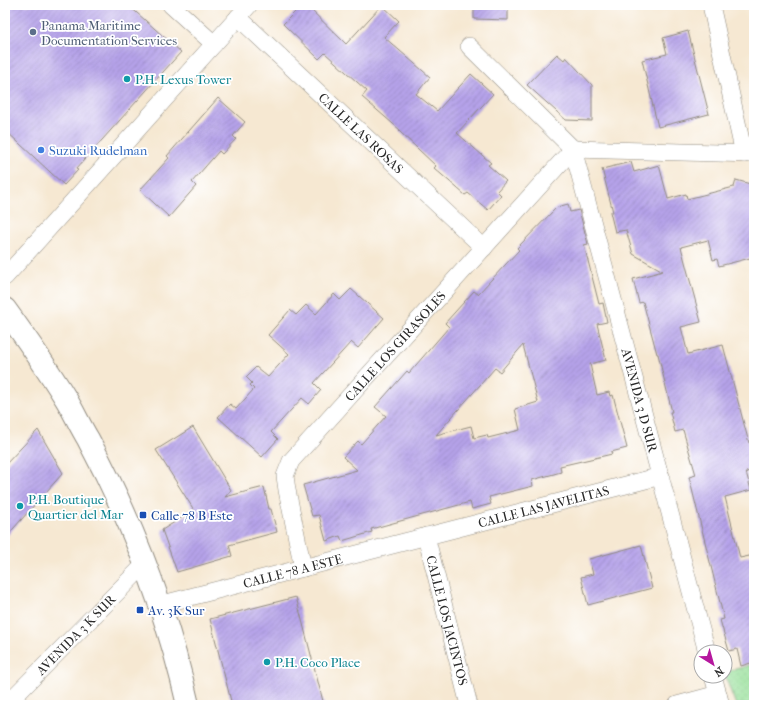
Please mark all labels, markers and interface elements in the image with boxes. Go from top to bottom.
place label: Panama Maritime Documentation Services [41,18,177,48]
marker: Panama Maritime Documentation Services [28,27,38,37]
place label: P.H. Lexus Tower [135,72,232,87]
marker: P.H. Lexus Tower [122,74,132,84]
street label: CALLE LAS ROSAS [315,90,407,177]
place label: Suzuki Rudelman [49,143,148,158]
marker: Suzuki Rudelman [36,145,46,155]
street label: CALLE LOS GIRASOLES [342,288,449,404]
street label: AVENIDA 3 D SUR [618,346,661,455]
street label: CALLE LAS JAVELITAS [476,483,611,531]
place label: P.H. Boutique Quartier del Mar [28,492,124,522]
marker: P.H. Boutique Quartier del Mar [15,501,25,511]
place label: Calle 78 B Este [151,508,233,523]
marker: Calle 78 B Este [138,510,148,520]
street label: CALLE 78 A ESTE [242,551,344,591]
street label: CALLE LOS JACINTOS [423,554,471,687]
street label: AVENIDA 3 K SUR [32,591,119,679]
place label: Av. 3K Sur [147,603,205,618]
marker: Av. 3K Sur [135,605,145,615]
north arrow [693,644,733,684]
place label: P.H. Coco Place [275,655,361,670]
marker: P.H. Coco Place [262,657,272,667]
text: N [711,664,726,680]

